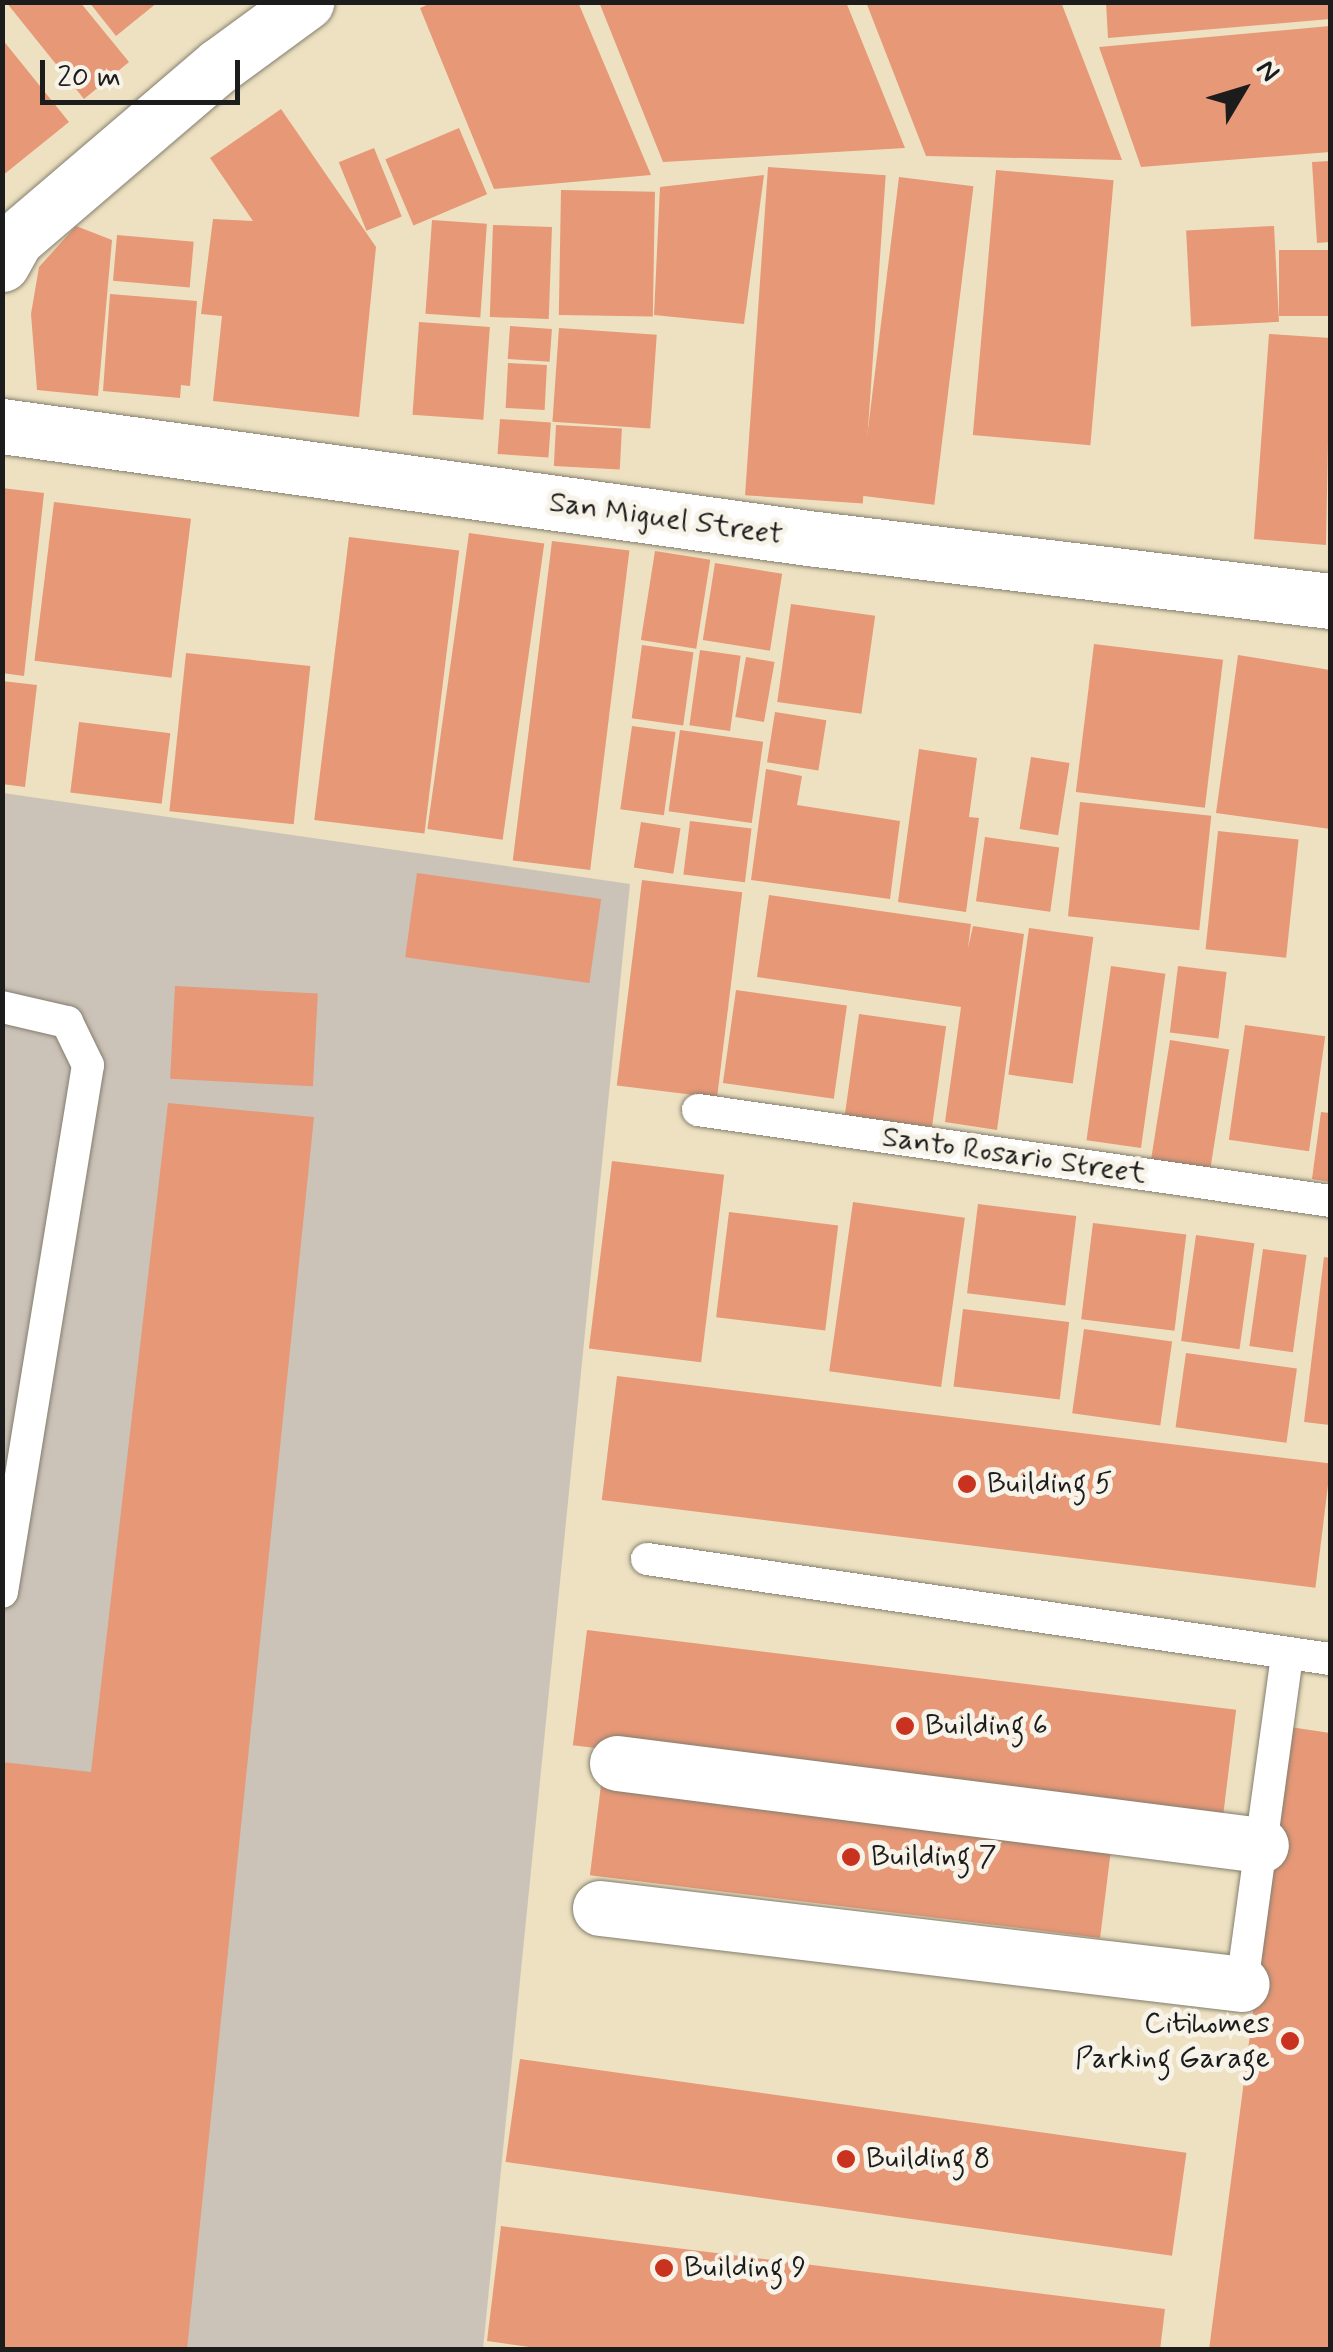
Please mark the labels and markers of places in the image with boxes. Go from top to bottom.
place label: Building 5 [987,1466,1113,1502]
marker: Building 5 [956,1473,978,1495]
place label: Building 6 [925,1708,1048,1744]
marker: Building 6 [894,1715,916,1737]
place label: Building 7 [871,1839,997,1875]
marker: Building 7 [840,1846,862,1868]
place label: Citihomes Parking Garage [1076,2006,1270,2076]
marker: Citihomes Parking Garage [1279,2030,1301,2052]
place label: Building 8 [866,2141,990,2177]
marker: Building 8 [835,2148,857,2170]
place label: Building 9 [684,2250,806,2286]
marker: Building 9 [653,2257,675,2279]

